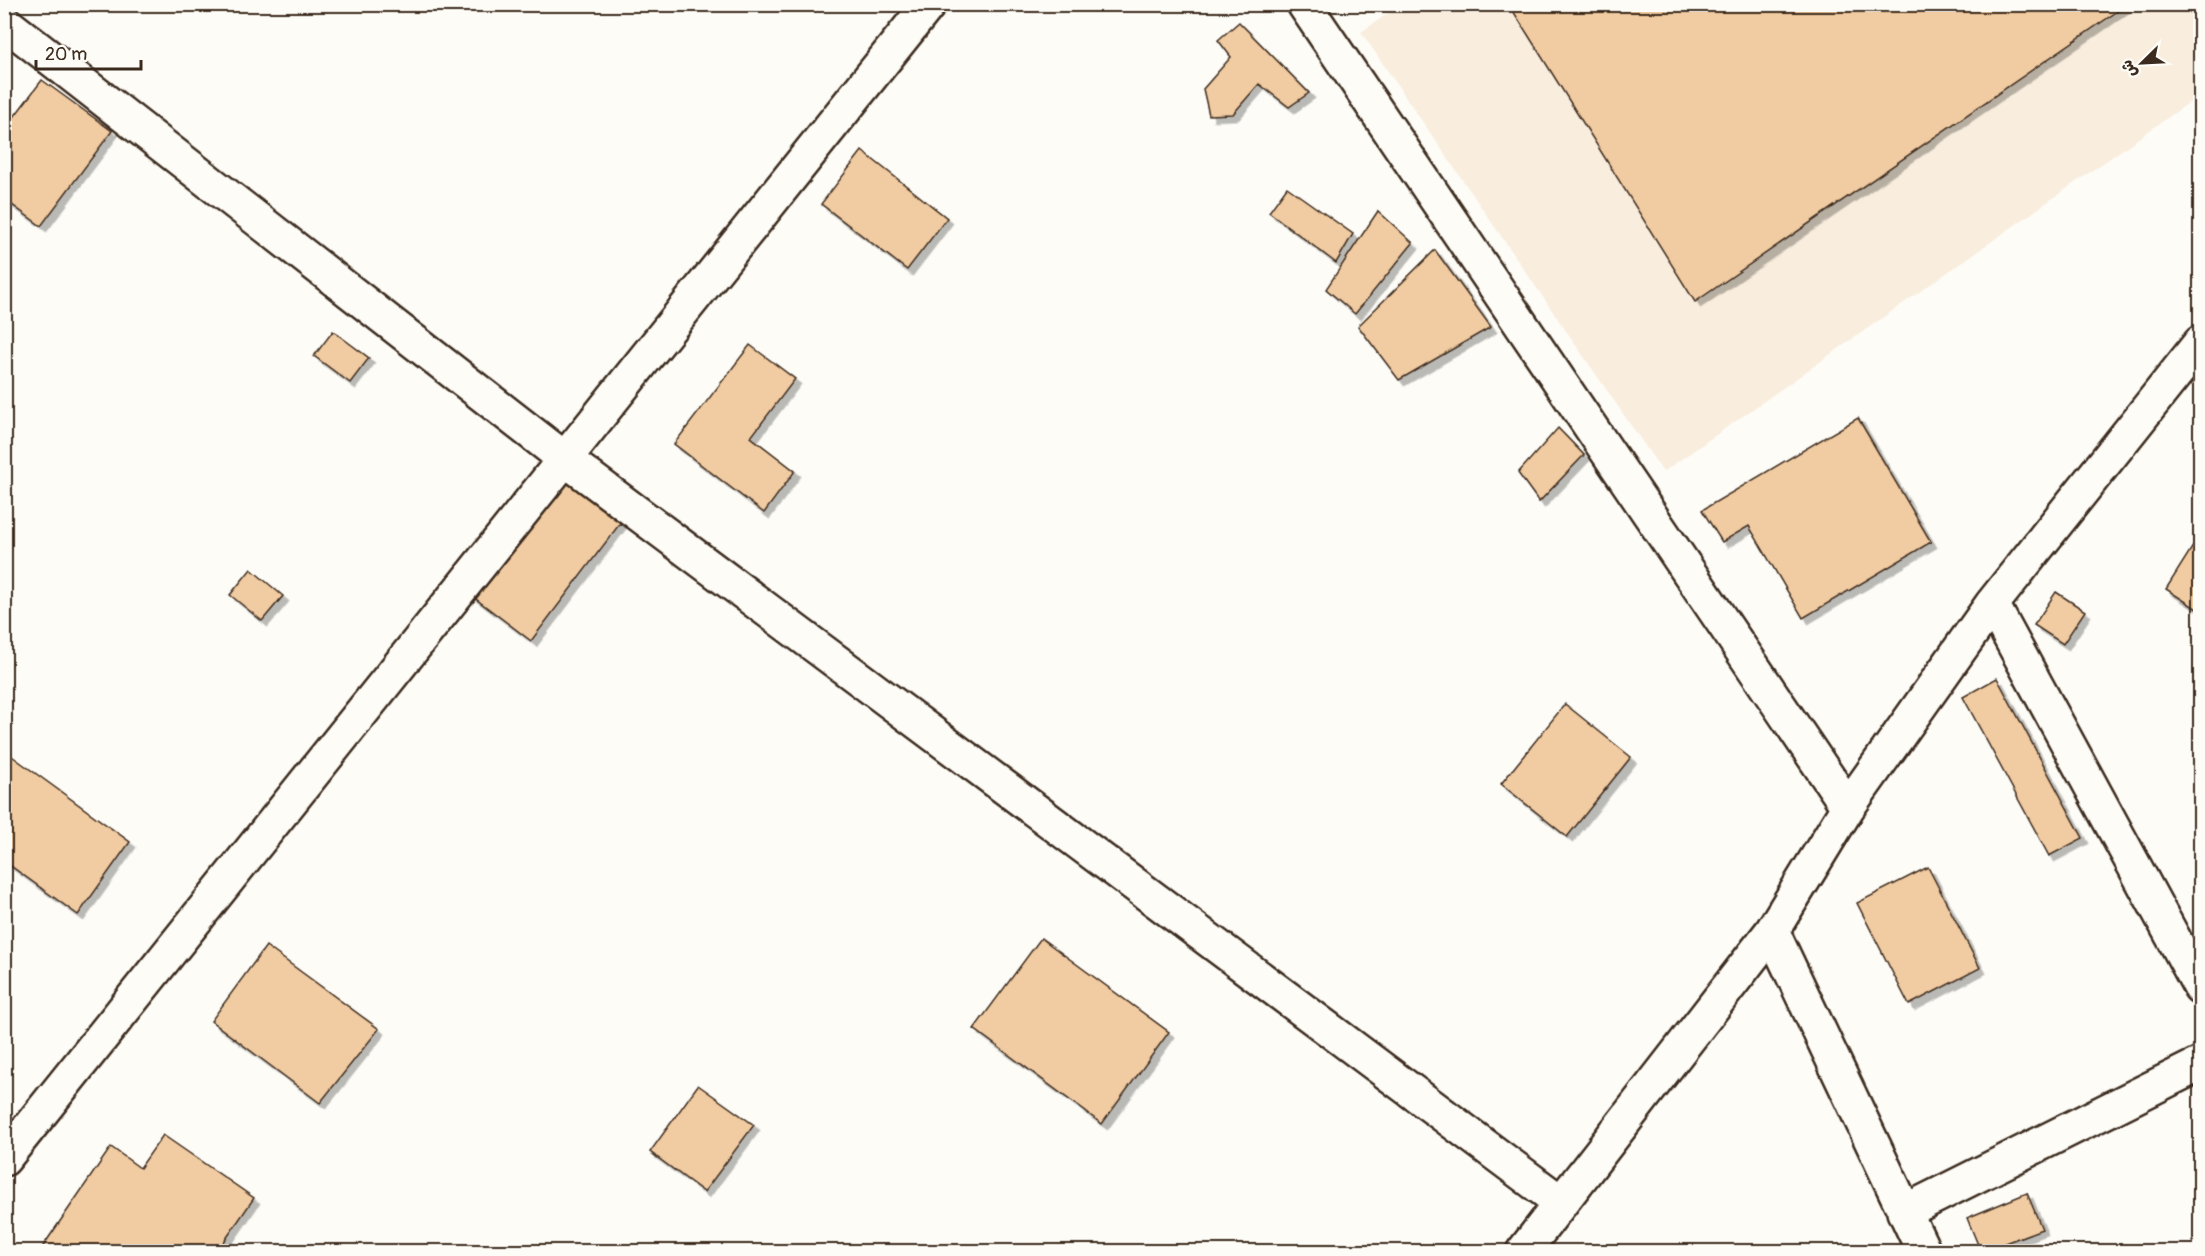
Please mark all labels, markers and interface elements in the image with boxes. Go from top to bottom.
scale bar [36,33,141,71]
north arrow [2112,33,2172,93]
text: 20 m [45,43,87,66]
text: ش [2116,57,2142,81]

